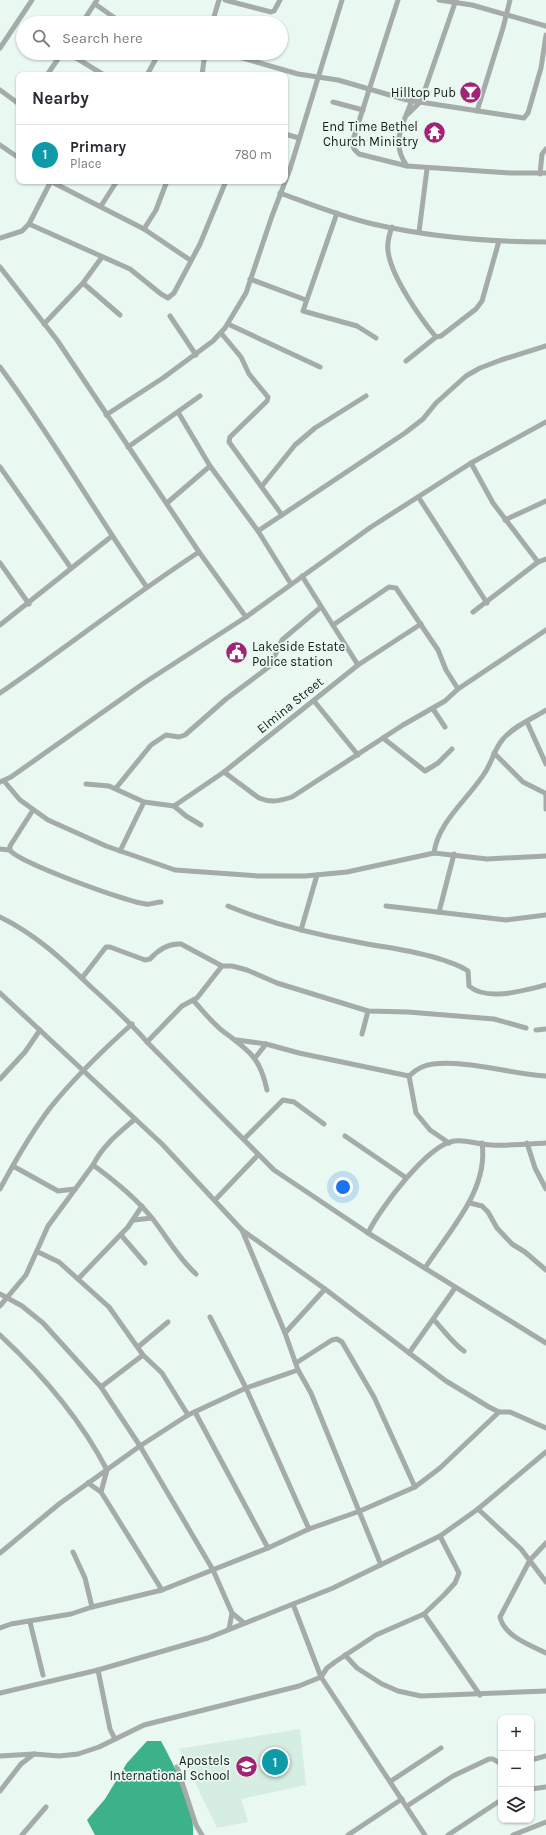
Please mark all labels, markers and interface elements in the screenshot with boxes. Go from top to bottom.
search box [16,16,288,60]
icon: search [30,27,52,49]
text: Search here [62,29,143,47]
bar icon: Hilltop Pub [458,79,484,105]
place label: Hilltop Pub [391,85,456,100]
text: Nearby [32,88,89,108]
place label: End Time Bethel Church Ministry [322,119,418,149]
temple icon: End Time Bethel Church Ministry [421,120,447,146]
text: Primary [70,138,126,156]
text: 1 [43,147,47,162]
text: 780 m [235,147,272,162]
text: Place [70,156,101,171]
place label: Lakeside Estate Police station [252,639,345,669]
public building icon: Lakeside Estate Police station [223,640,249,666]
street label: Elmina Street [254,674,326,736]
your location [333,1177,353,1197]
map controls [498,1715,534,1823]
button: + [498,1715,534,1751]
pin: 1 [262,1747,288,1777]
button: − [498,1751,534,1787]
place label: Apostels International School [109,1753,230,1783]
school or university icon: Apostels International School [233,1754,259,1780]
button: layers [498,1787,534,1823]

